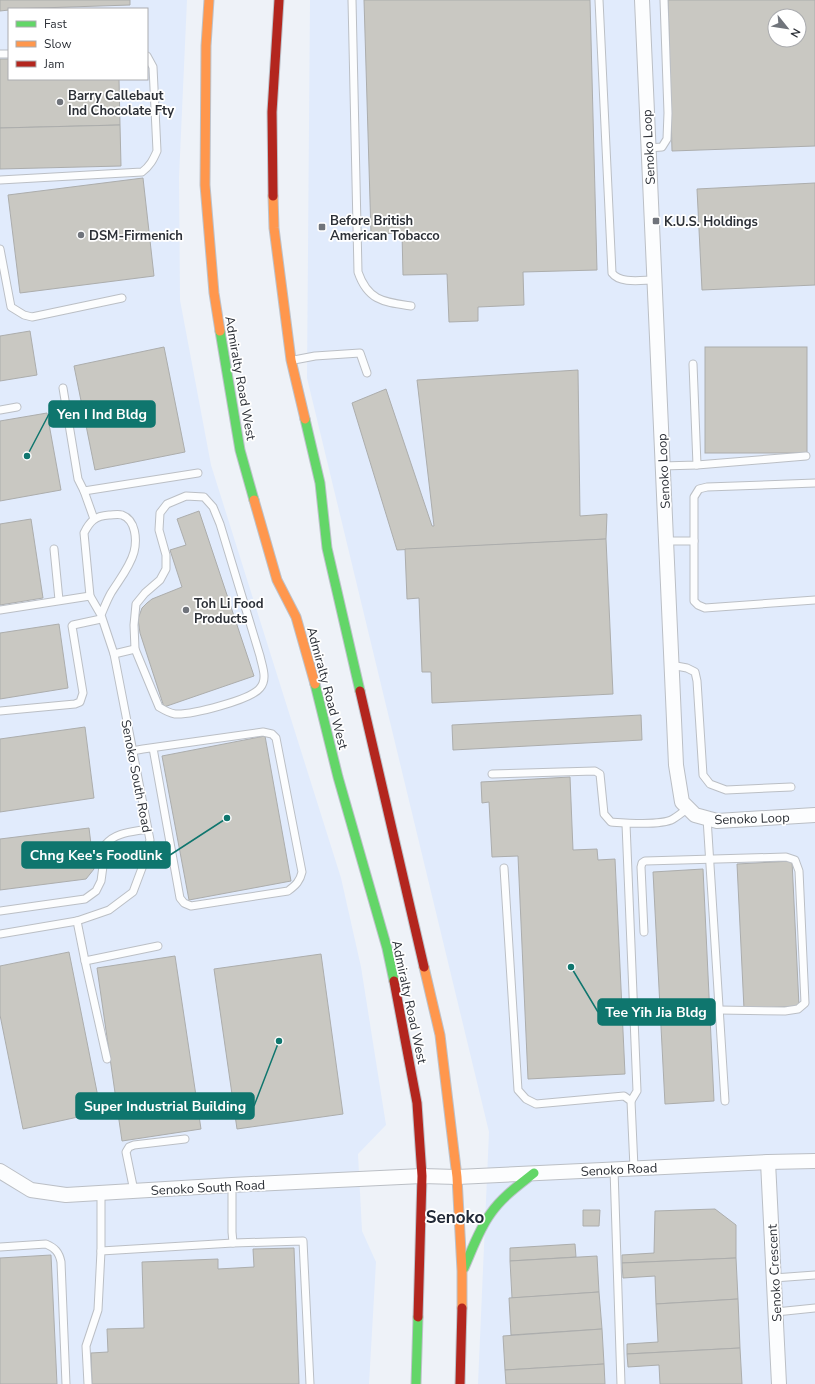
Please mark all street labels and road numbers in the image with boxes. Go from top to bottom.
street label: Senoko Loop [638,109,660,185]
street label: Admiralty Road West [220,315,260,442]
street label: Senoko Loop [653,433,675,509]
street label: Admiralty Road West [302,625,352,752]
street label: Senoko South Road [116,718,156,834]
street label: Senoko Loop [714,809,790,829]
street label: Admiralty Road West [387,939,431,1066]
street label: Senoko Road [580,1159,658,1181]
street label: Senoko South Road [150,1176,266,1200]
street label: Senoko Crescent [763,1223,787,1322]

